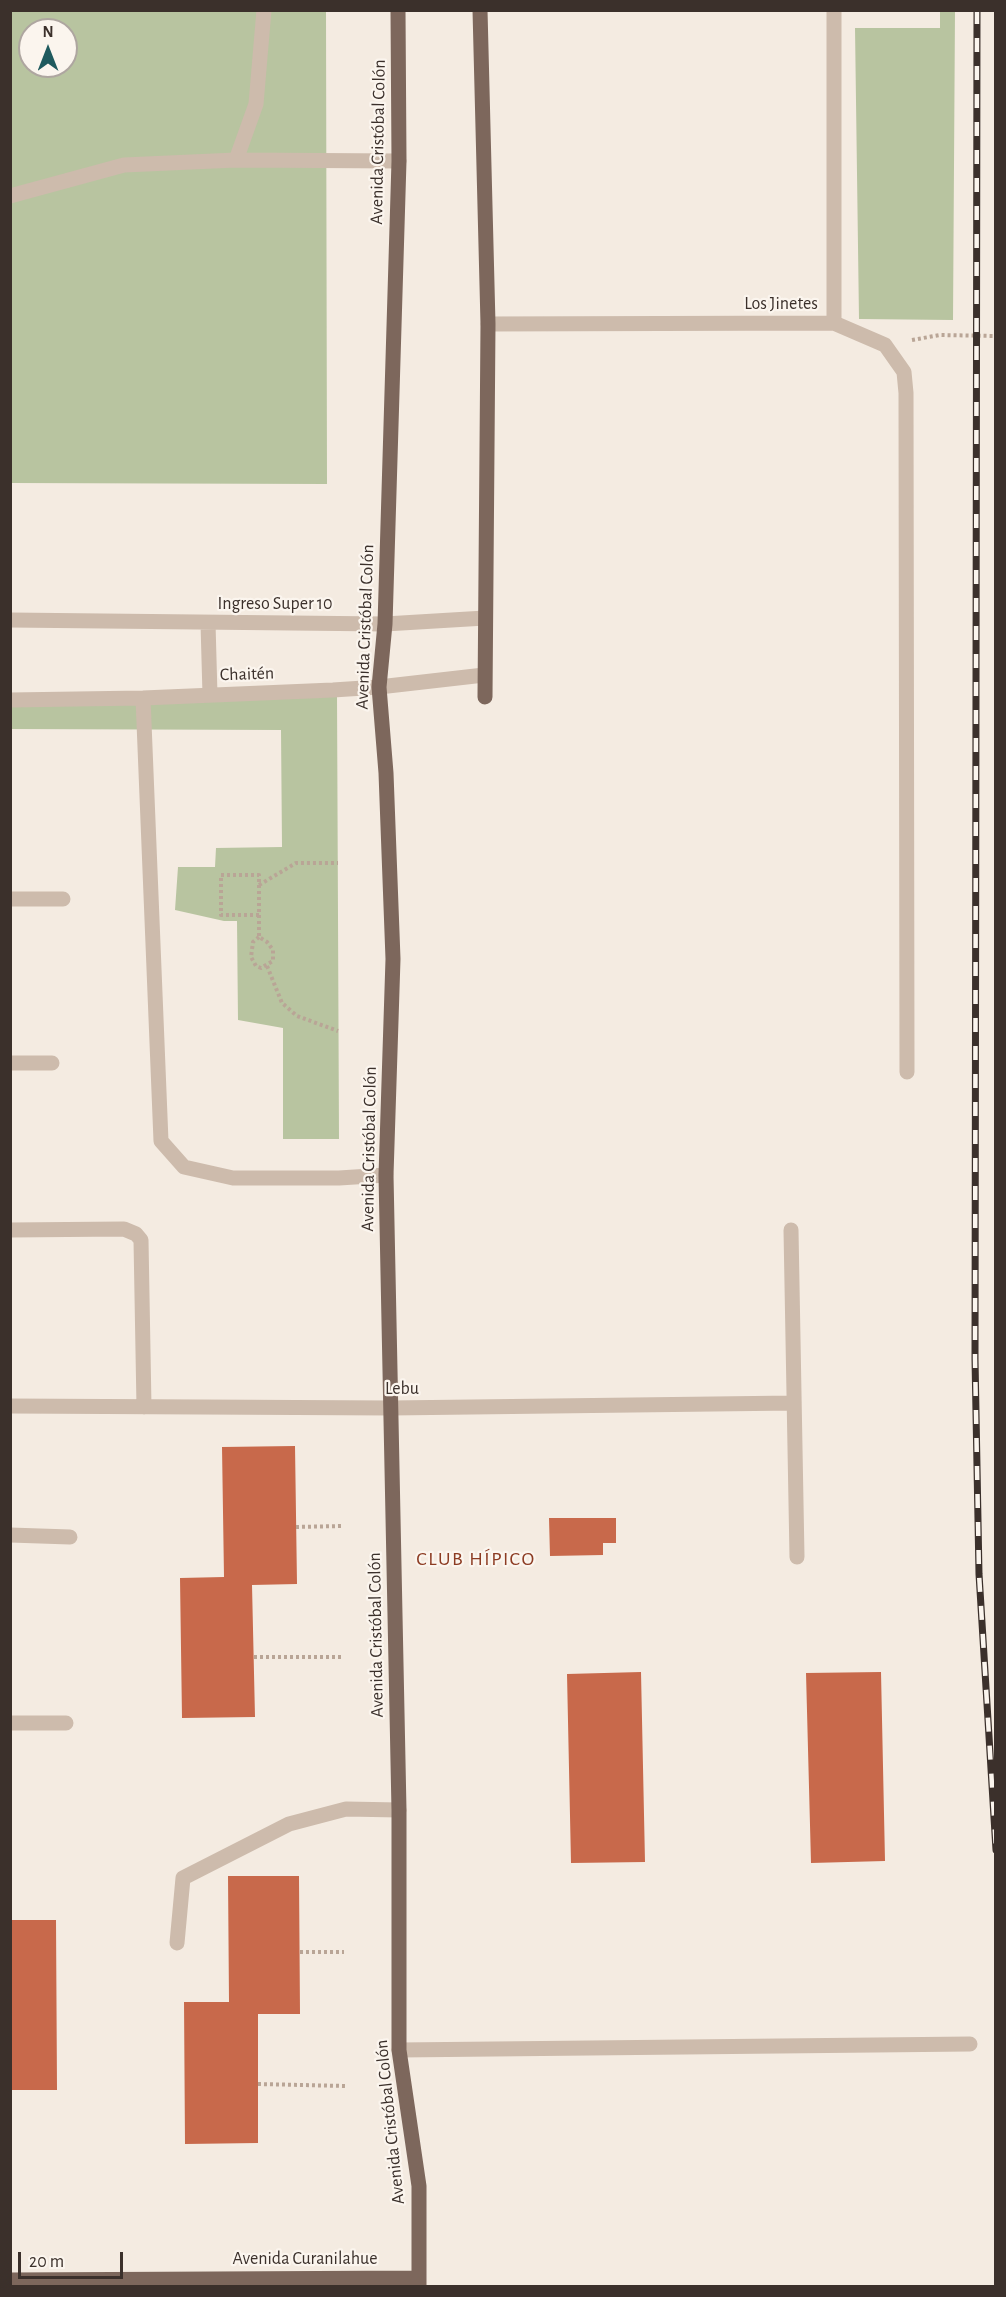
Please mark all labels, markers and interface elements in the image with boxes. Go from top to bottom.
north arrow [18,18,78,78]
text: N [42,24,54,40]
street label: Avenida Cristóbal Colón [366,59,390,225]
street label: Los Jinetes [744,293,818,315]
street label: Avenida Cristóbal Colón [351,544,379,710]
street label: Ingreso Super 10 [218,593,332,615]
street label: Chaitén [219,662,275,686]
street label: Avenida Cristóbal Colón [357,1066,381,1232]
street label: Lebu [385,1378,419,1400]
district label: CLUB HÍPICO [416,1547,536,1571]
street label: Avenida Cristóbal Colón [364,1552,388,1718]
street label: Avenida Cristóbal Colón [371,2039,409,2205]
scale bar [21,2240,126,2278]
street label: Avenida Curanilahue [232,2248,378,2270]
text: 20 m [29,2253,64,2271]

